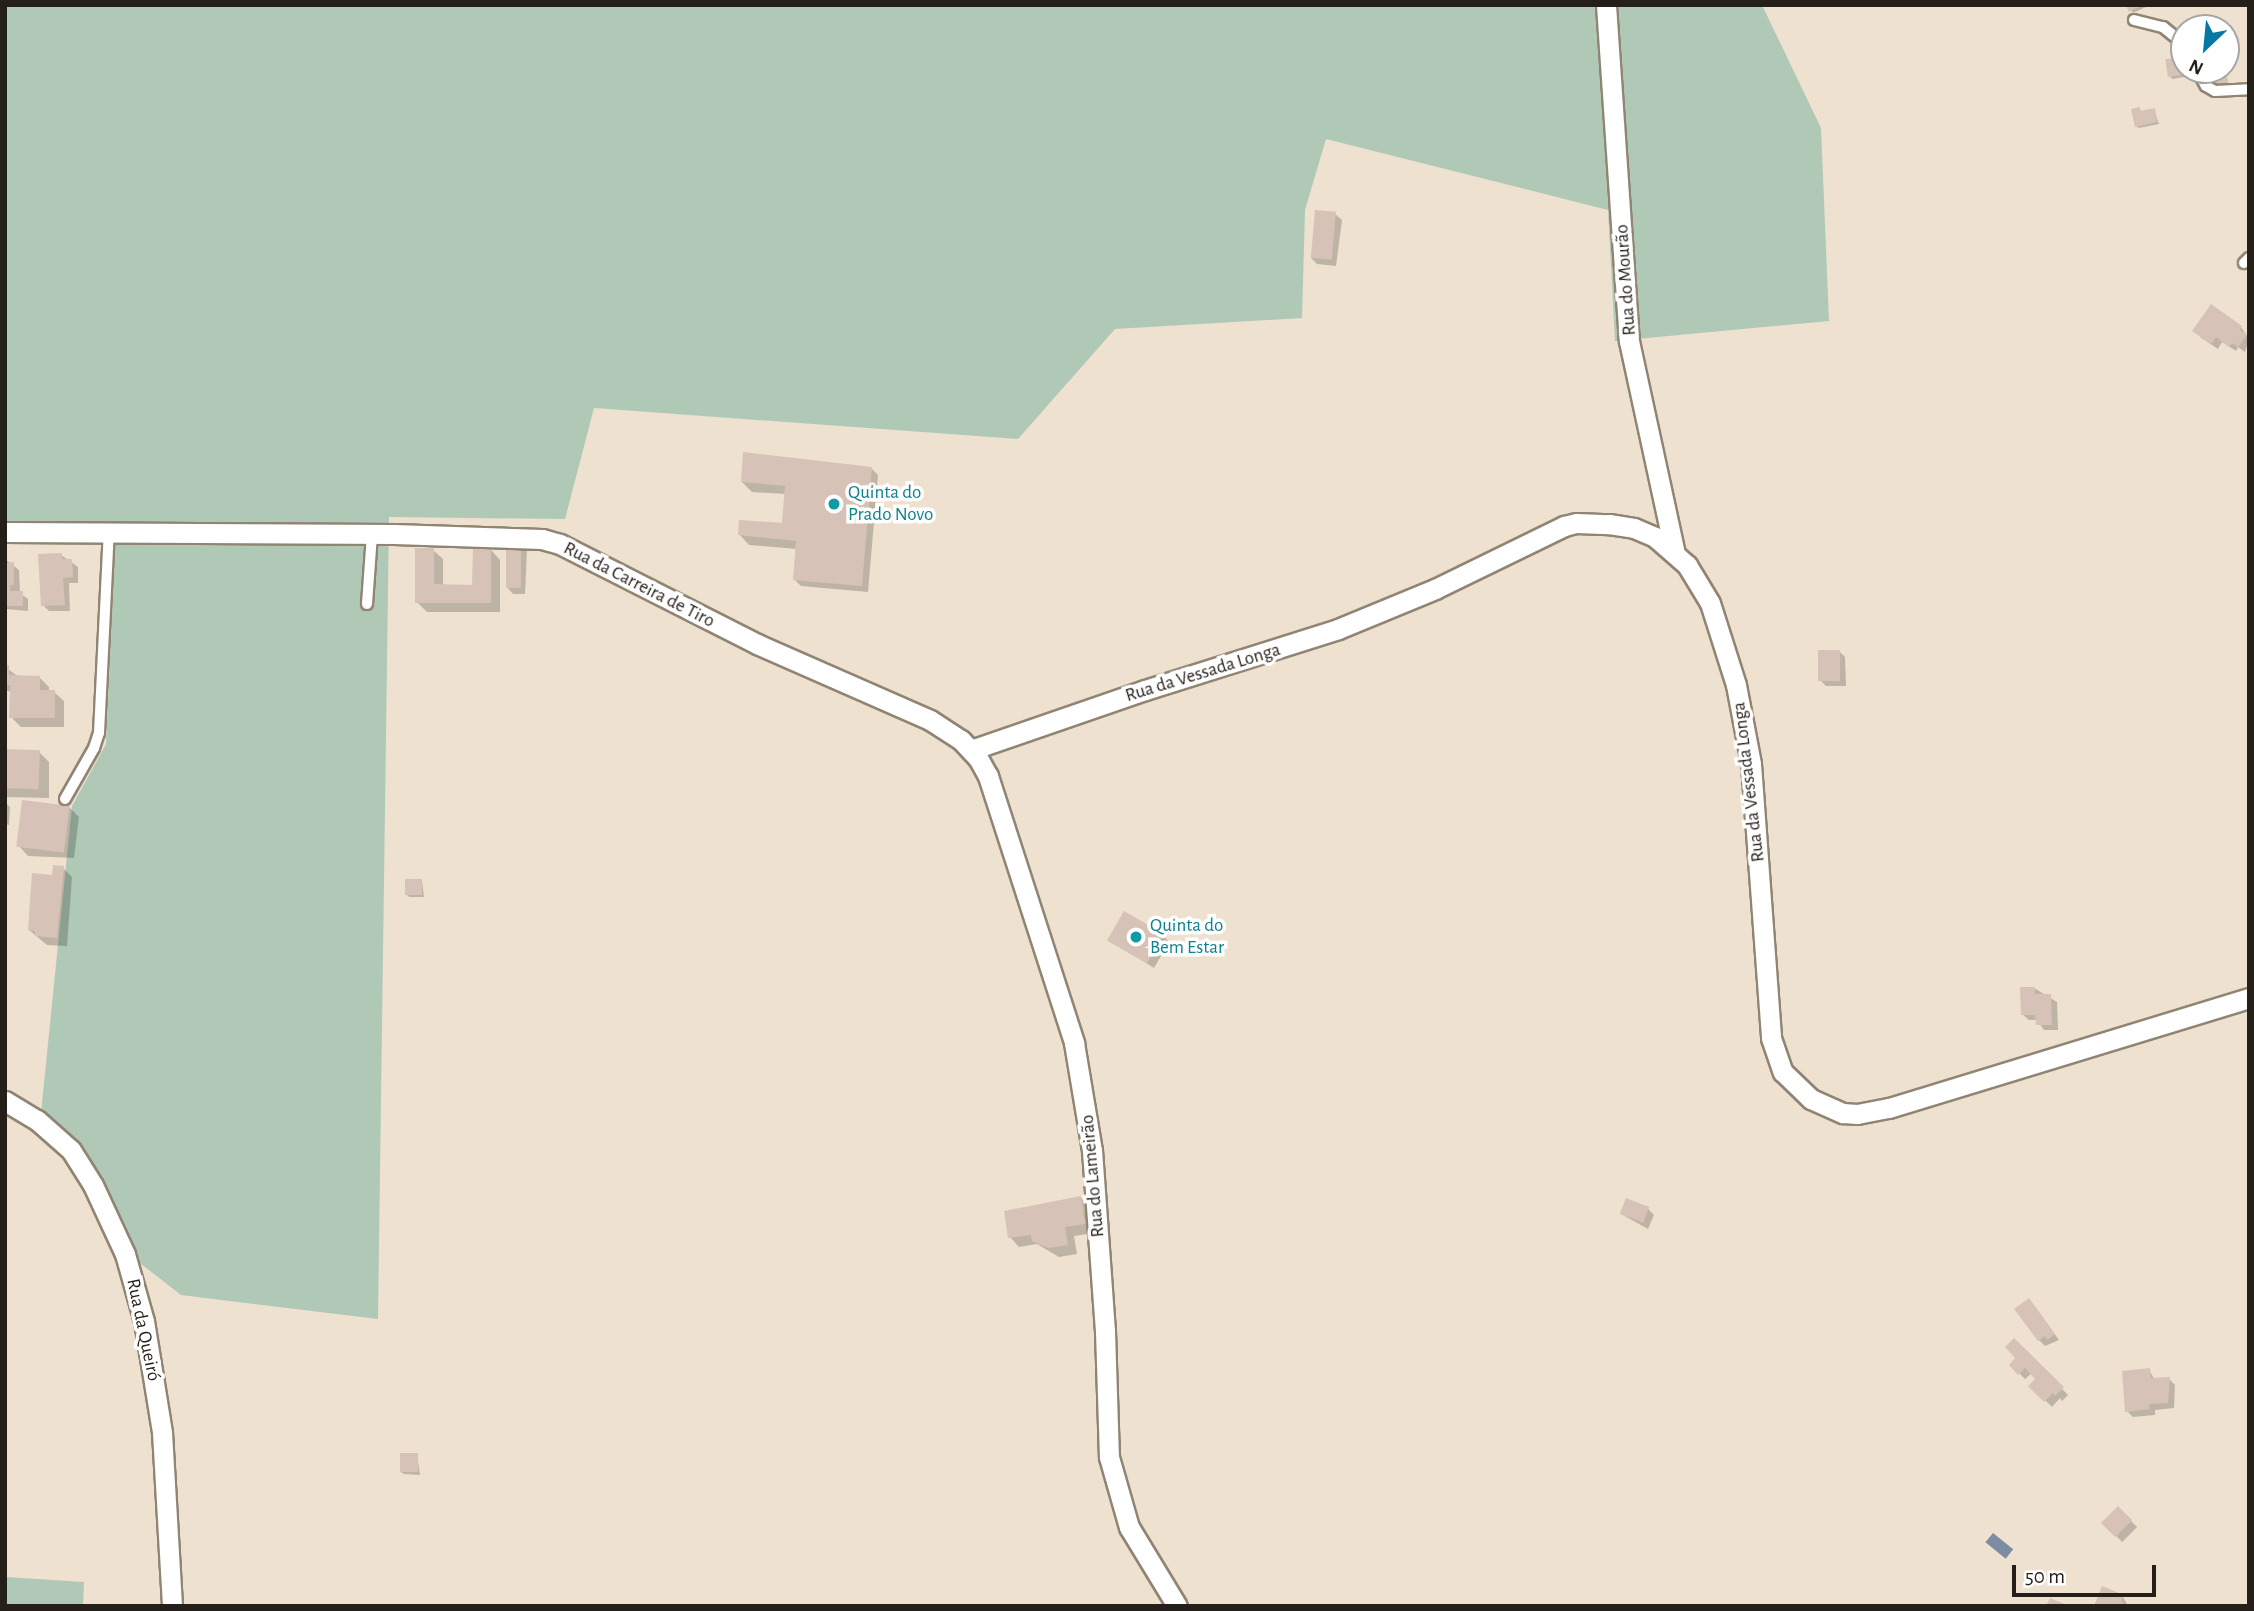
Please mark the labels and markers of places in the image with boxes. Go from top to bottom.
place label: Quinta do Prado Novo [848,482,933,526]
marker: Quinta do Prado Novo [826,496,842,512]
place label: Quinta do Bem Estar [1150,915,1224,959]
marker: Quinta do Bem Estar [1128,929,1144,945]

